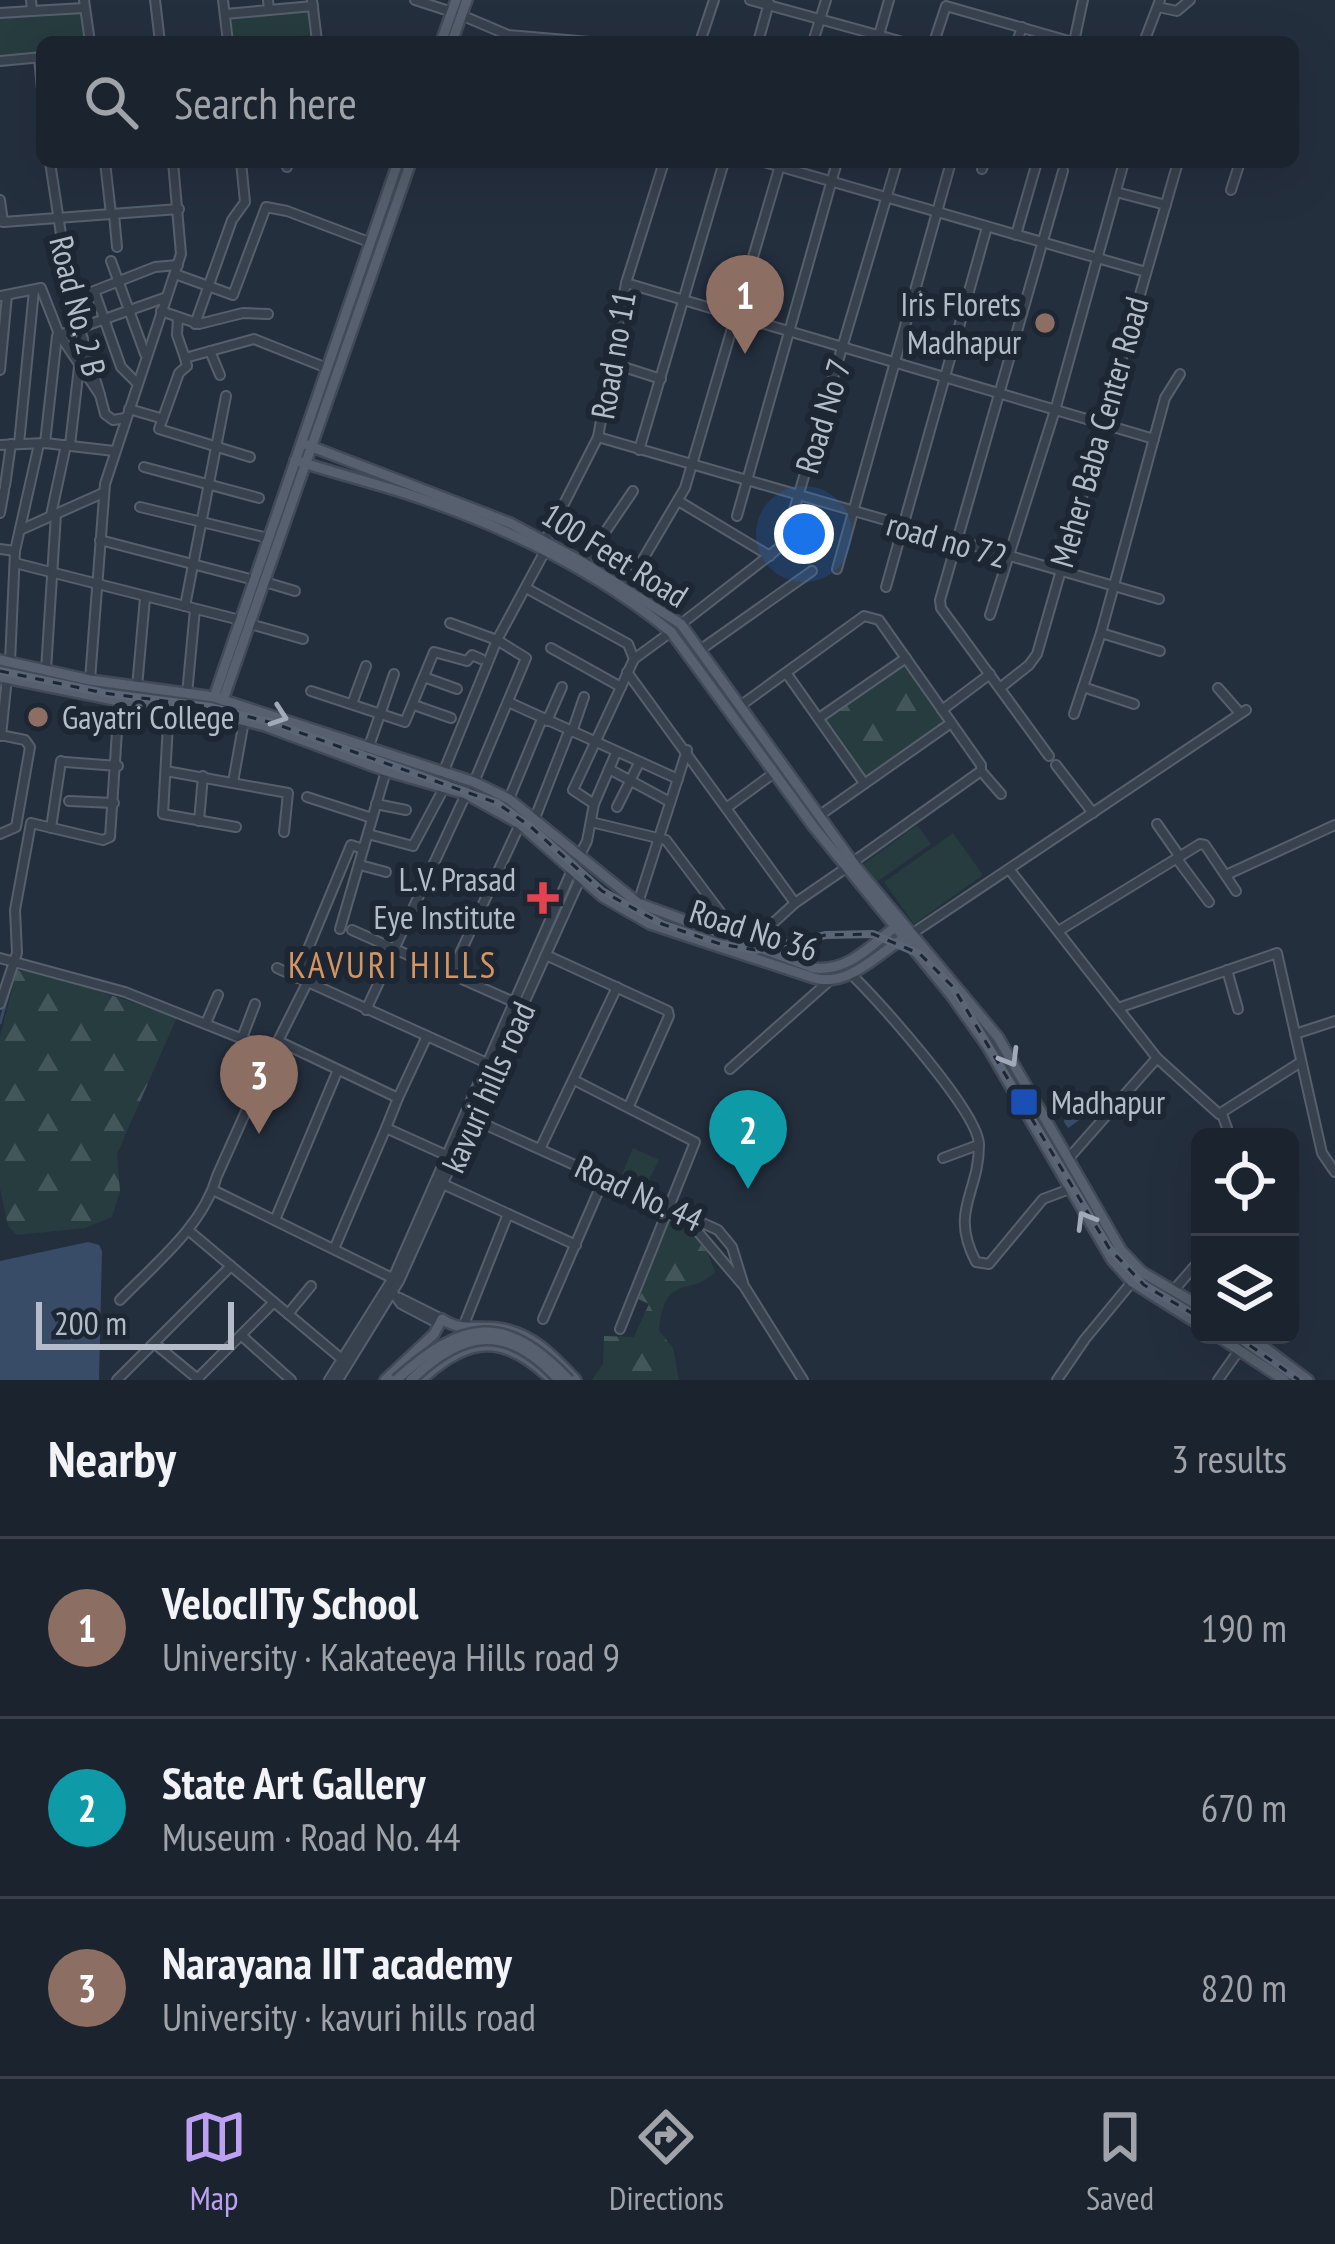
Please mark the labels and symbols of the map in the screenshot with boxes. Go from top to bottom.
street label: Road No. 2 B [40,231,117,381]
pin: 1 [706,255,784,354]
place label: Iris Florets Madhapur [900,282,1021,363]
street label: Road no 11 [580,288,645,422]
street label: Meher Baba Center Road [1039,292,1158,572]
marker: Iris Florets Madhapur [1032,310,1058,336]
street label: Road No 7 [785,354,860,478]
street label: 100 Feet Road [534,493,696,616]
street label: road no 72 [882,502,1012,577]
your location [774,504,834,564]
place label: Gayatri College [62,695,234,738]
one-way arrow [267,702,288,726]
marker: Gayatri College [25,704,51,730]
place label: L.V. Prasad Eye Institute [373,857,516,938]
marker: L.V. Prasad Eye Institute [527,882,559,914]
street label: Road No 36 [685,889,824,970]
district label: KAVURI HILLS [288,941,498,988]
street label: kavuri hills road [431,995,544,1179]
pin: 3 [220,1035,298,1134]
one-way arrow [996,1045,1018,1067]
place label: Madhapur [1051,1080,1165,1123]
marker: Madhapur [1008,1086,1040,1118]
pin: 2 [709,1090,787,1189]
street label: Road No. 44 [569,1144,710,1241]
one-way arrow [1077,1211,1099,1233]
scale bar [36,1296,234,1349]

